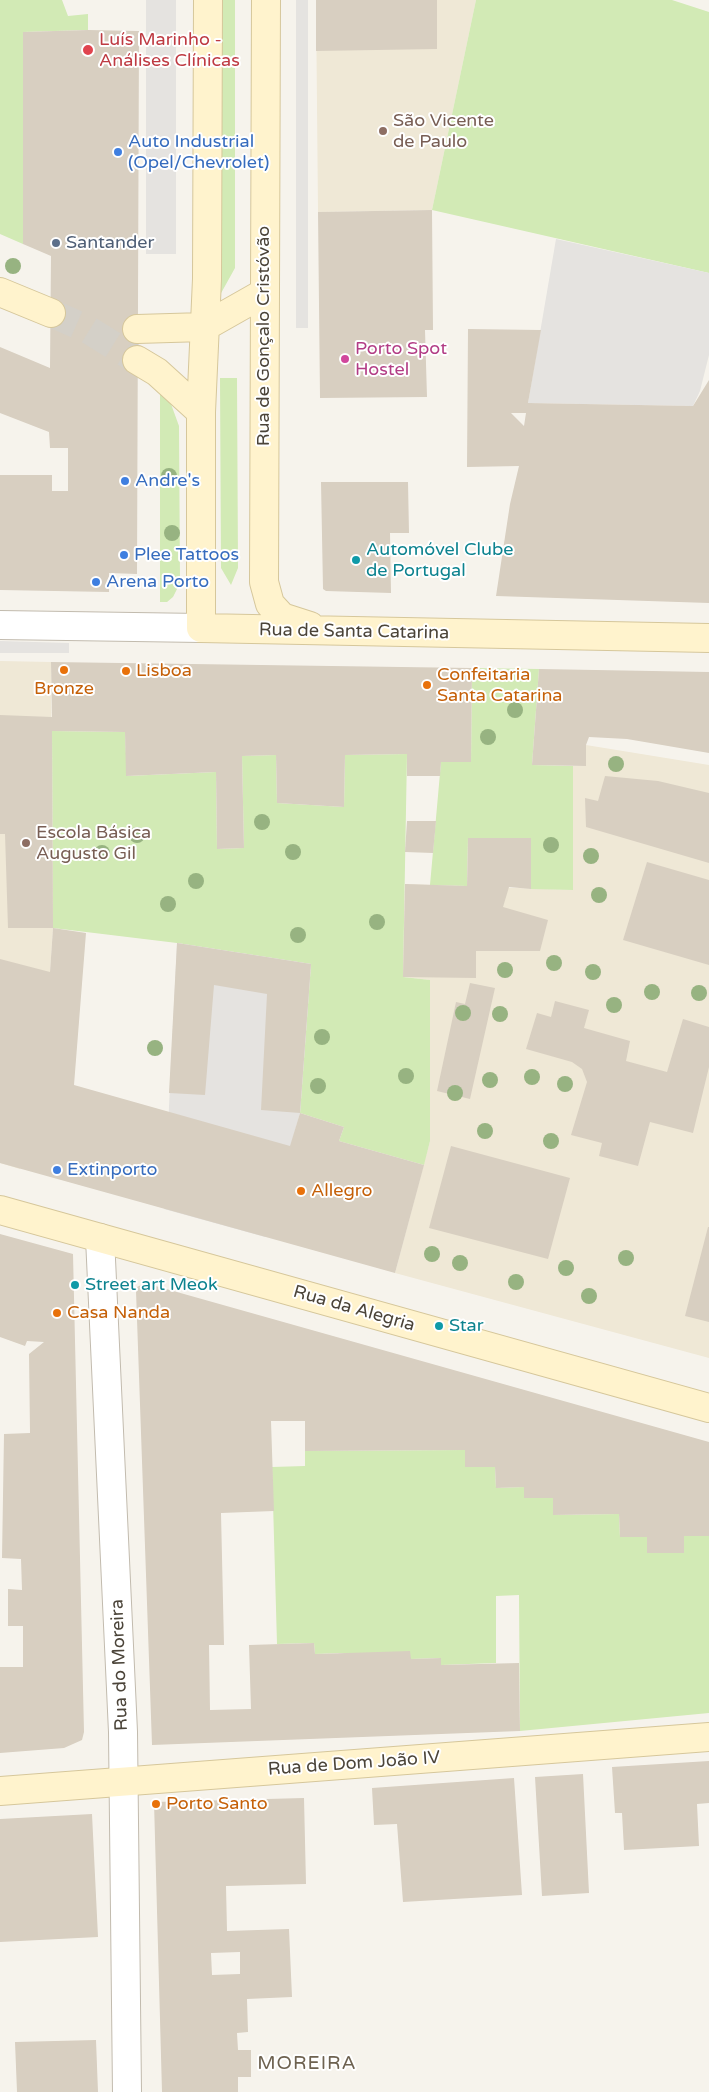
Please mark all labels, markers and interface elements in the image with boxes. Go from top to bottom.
place label: Luís Marinho - Análises Clínicas [99,29,240,72]
marker: Luís Marinho - Análises Clínicas [81,43,95,57]
place label: São Vicente de Paulo [393,110,494,152]
marker: São Vicente de Paulo [377,125,389,137]
place label: Auto Industrial (Opel/Chevrolet) [128,131,269,173]
marker: Auto Industrial (Opel/Chevrolet) [112,146,124,158]
street label: Rua de Gonçalo Cristóvão [253,226,275,446]
place label: Santander [66,232,154,254]
marker: Santander [50,237,62,249]
place label: Porto Spot Hostel [355,338,447,380]
marker: Porto Spot Hostel [339,353,351,365]
place label: Andre's [135,470,200,492]
marker: Andre's [119,475,131,487]
place label: Automóvel Clube de Portugal [366,539,513,582]
place label: Plee Tattoos [134,544,239,566]
marker: Plee Tattoos [118,549,130,561]
marker: Automóvel Clube de Portugal [350,554,362,566]
place label: Arena Porto [106,571,209,593]
marker: Arena Porto [90,576,102,588]
street label: Rua de Santa Catarina [259,620,449,644]
place label: Lisboa [136,660,192,682]
marker: Bronze [58,664,70,676]
place label: Confeitaria Santa Catarina [437,664,562,706]
marker: Lisboa [120,665,132,677]
place label: Bronze [34,678,94,700]
marker: Confeitaria Santa Catarina [421,679,433,691]
place label: Escola Básica Augusto Gil [36,822,151,864]
marker: Escola Básica Augusto Gil [20,837,32,849]
place label: Extinporto [67,1159,157,1181]
marker: Extinporto [51,1164,63,1176]
place label: Allegro [311,1180,372,1202]
marker: Allegro [295,1185,307,1197]
place label: Street art Meok [85,1274,218,1296]
marker: Street art Meok [69,1279,81,1291]
street label: Rua da Alegria [291,1281,417,1337]
place label: Casa Nanda [67,1302,170,1324]
marker: Casa Nanda [51,1307,63,1319]
place label: Star [449,1315,484,1337]
marker: Star [433,1320,445,1332]
street label: Rua do Moreira [107,1599,133,1731]
street label: Rua de Dom João IV [267,1747,441,1781]
place label: Porto Santo [166,1793,268,1815]
marker: Porto Santo [150,1798,162,1810]
district label: MOREIRA [256,2053,358,2075]

